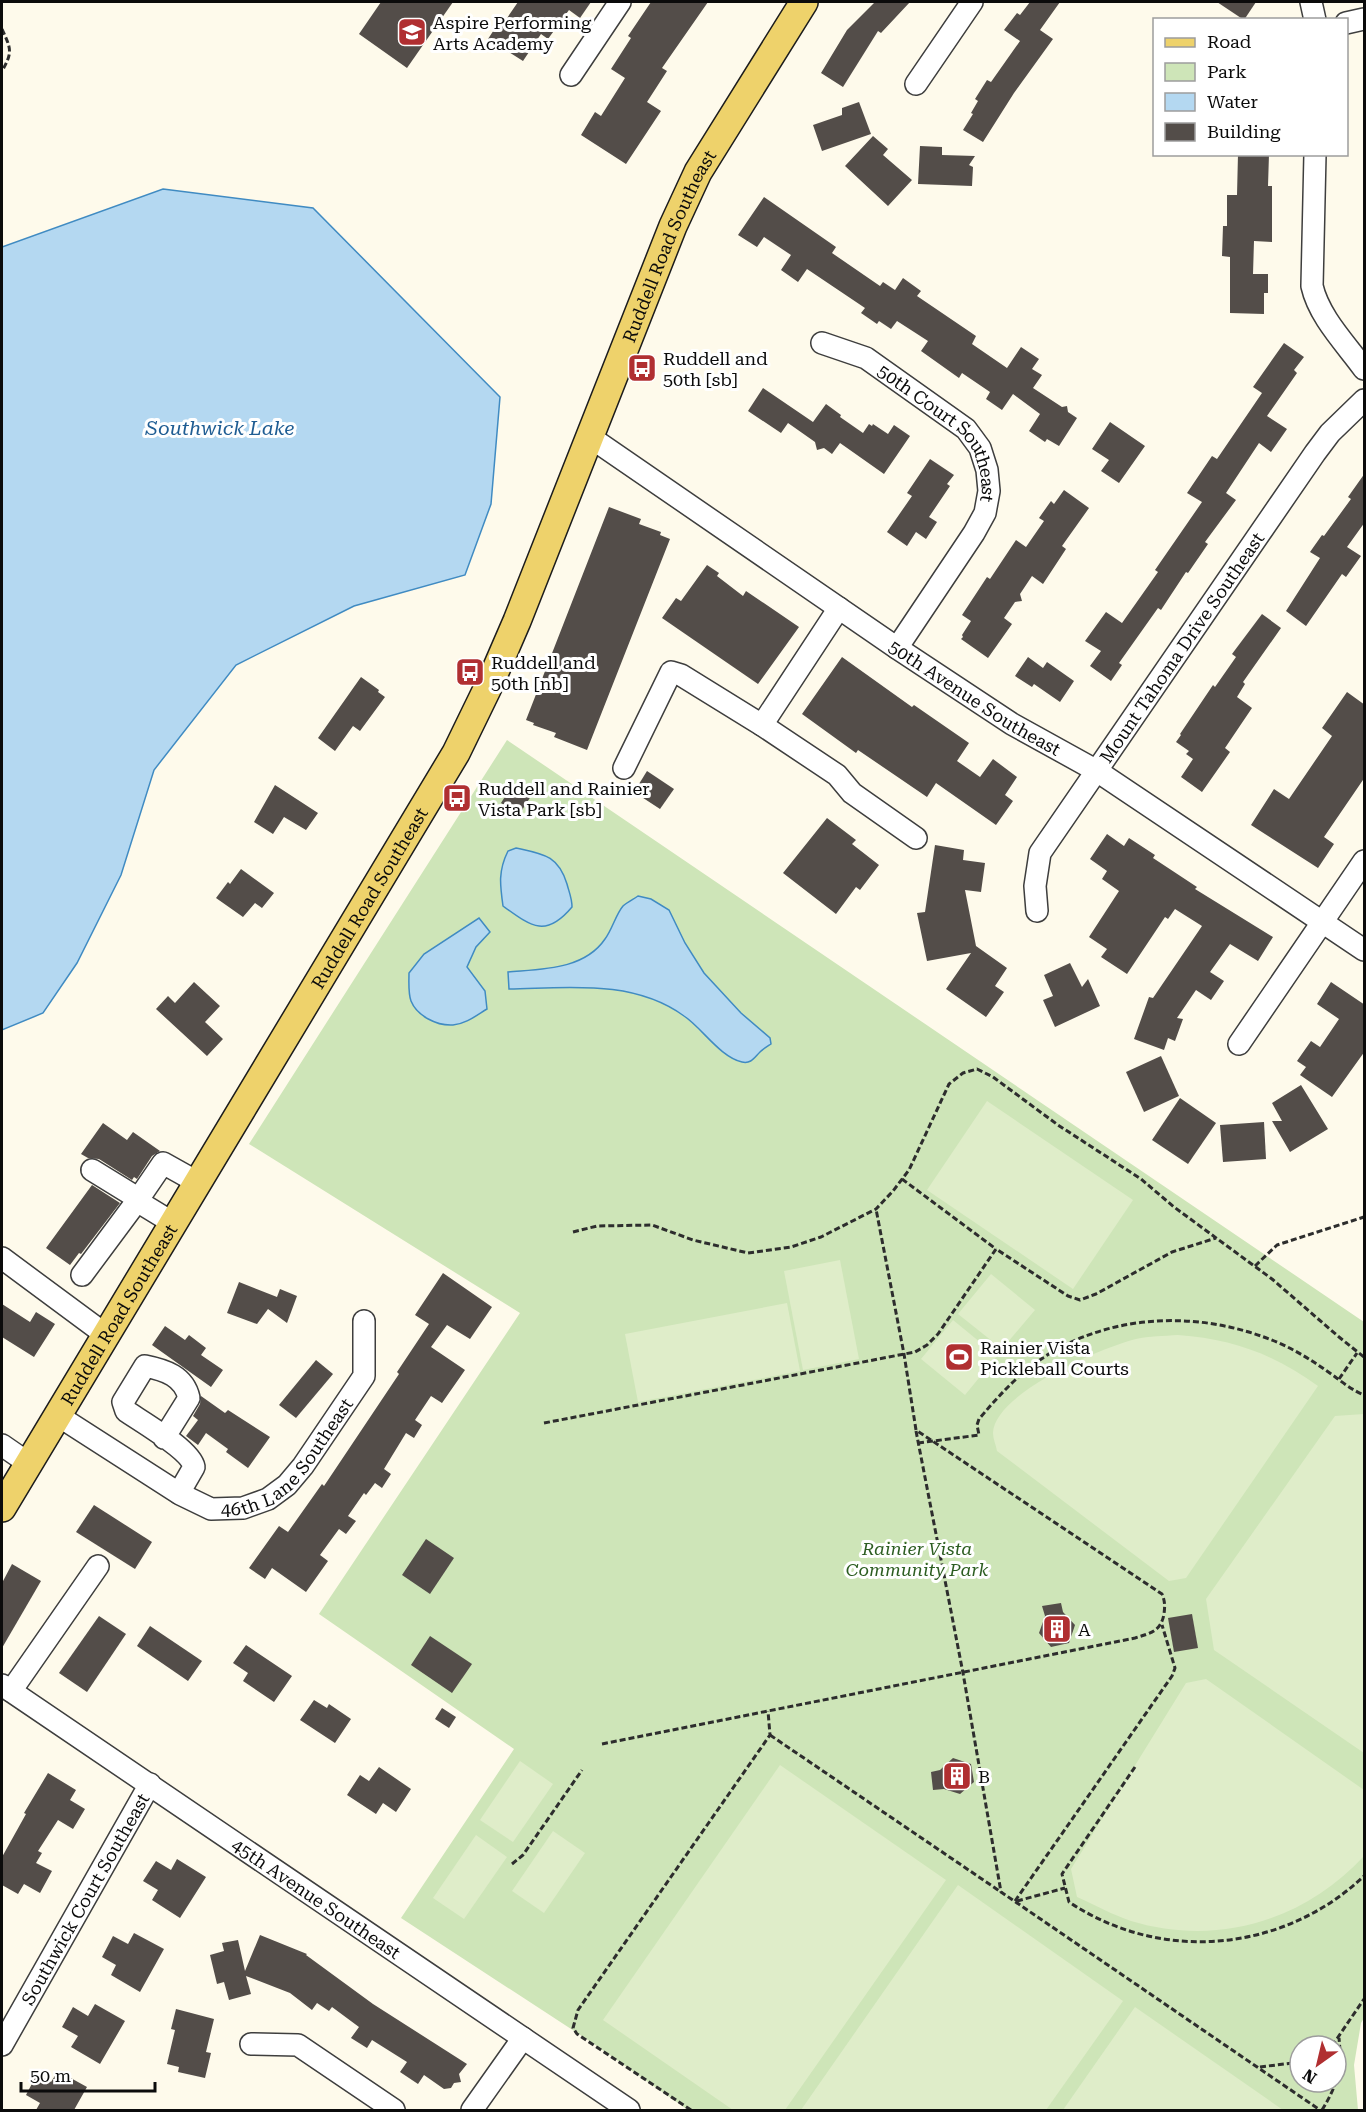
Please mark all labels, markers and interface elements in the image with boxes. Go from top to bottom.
place label: Aspire Performing Arts Academy [433,12,592,54]
school or university icon: Aspire Performing Arts Academy [396,16,428,48]
legend [1153,18,1348,156]
text: Road [1207,31,1252,52]
text: Park [1207,61,1247,82]
text: Water [1207,91,1258,112]
text: Building [1207,121,1281,142]
street label: Ruddell Road Southeast [618,146,720,345]
place label: Ruddell and 50th [sb] [663,348,768,390]
bus stop icon: Ruddell and 50th [sb] [626,352,658,384]
street label: 50th Court Southeast [874,359,1000,504]
water label: Southwick Lake [145,416,294,440]
street label: Mount Tahoma Drive Southeast [1095,528,1268,767]
street label: 50th Avenue Southeast [885,635,1065,760]
place label: Ruddell and 50th [nb] [491,652,596,694]
bus stop icon: Ruddell and 50th [nb] [454,656,486,688]
place label: Ruddell and Rainier Vista Park [sb] [478,778,650,820]
bus stop icon: Ruddell and Rainier Vista Park [sb] [441,782,473,814]
street label: Ruddell Road Southeast [306,803,432,992]
street label: Ruddell Road Southeast [56,1220,181,1409]
place label: Rainier Vista Pickleball Courts [980,1337,1129,1379]
sports icon: Rainier Vista Pickleball Courts [943,1341,975,1373]
street label: 46th Lane Southeast [220,1394,357,1519]
park label: Rainier Vista Community Park [846,1538,988,1580]
building icon: A [1041,1613,1073,1645]
place label: A [1078,1619,1091,1640]
building icon: B [941,1760,973,1792]
place label: B [978,1766,990,1787]
street label: Southwick Court Southeast [17,1789,153,2008]
street label: 45th Avenue Southeast [228,1834,405,1963]
north arrow [1288,2034,1348,2094]
scale bar [21,2055,154,2093]
text: 50 m [30,2065,71,2086]
text: N [1299,2065,1320,2087]

